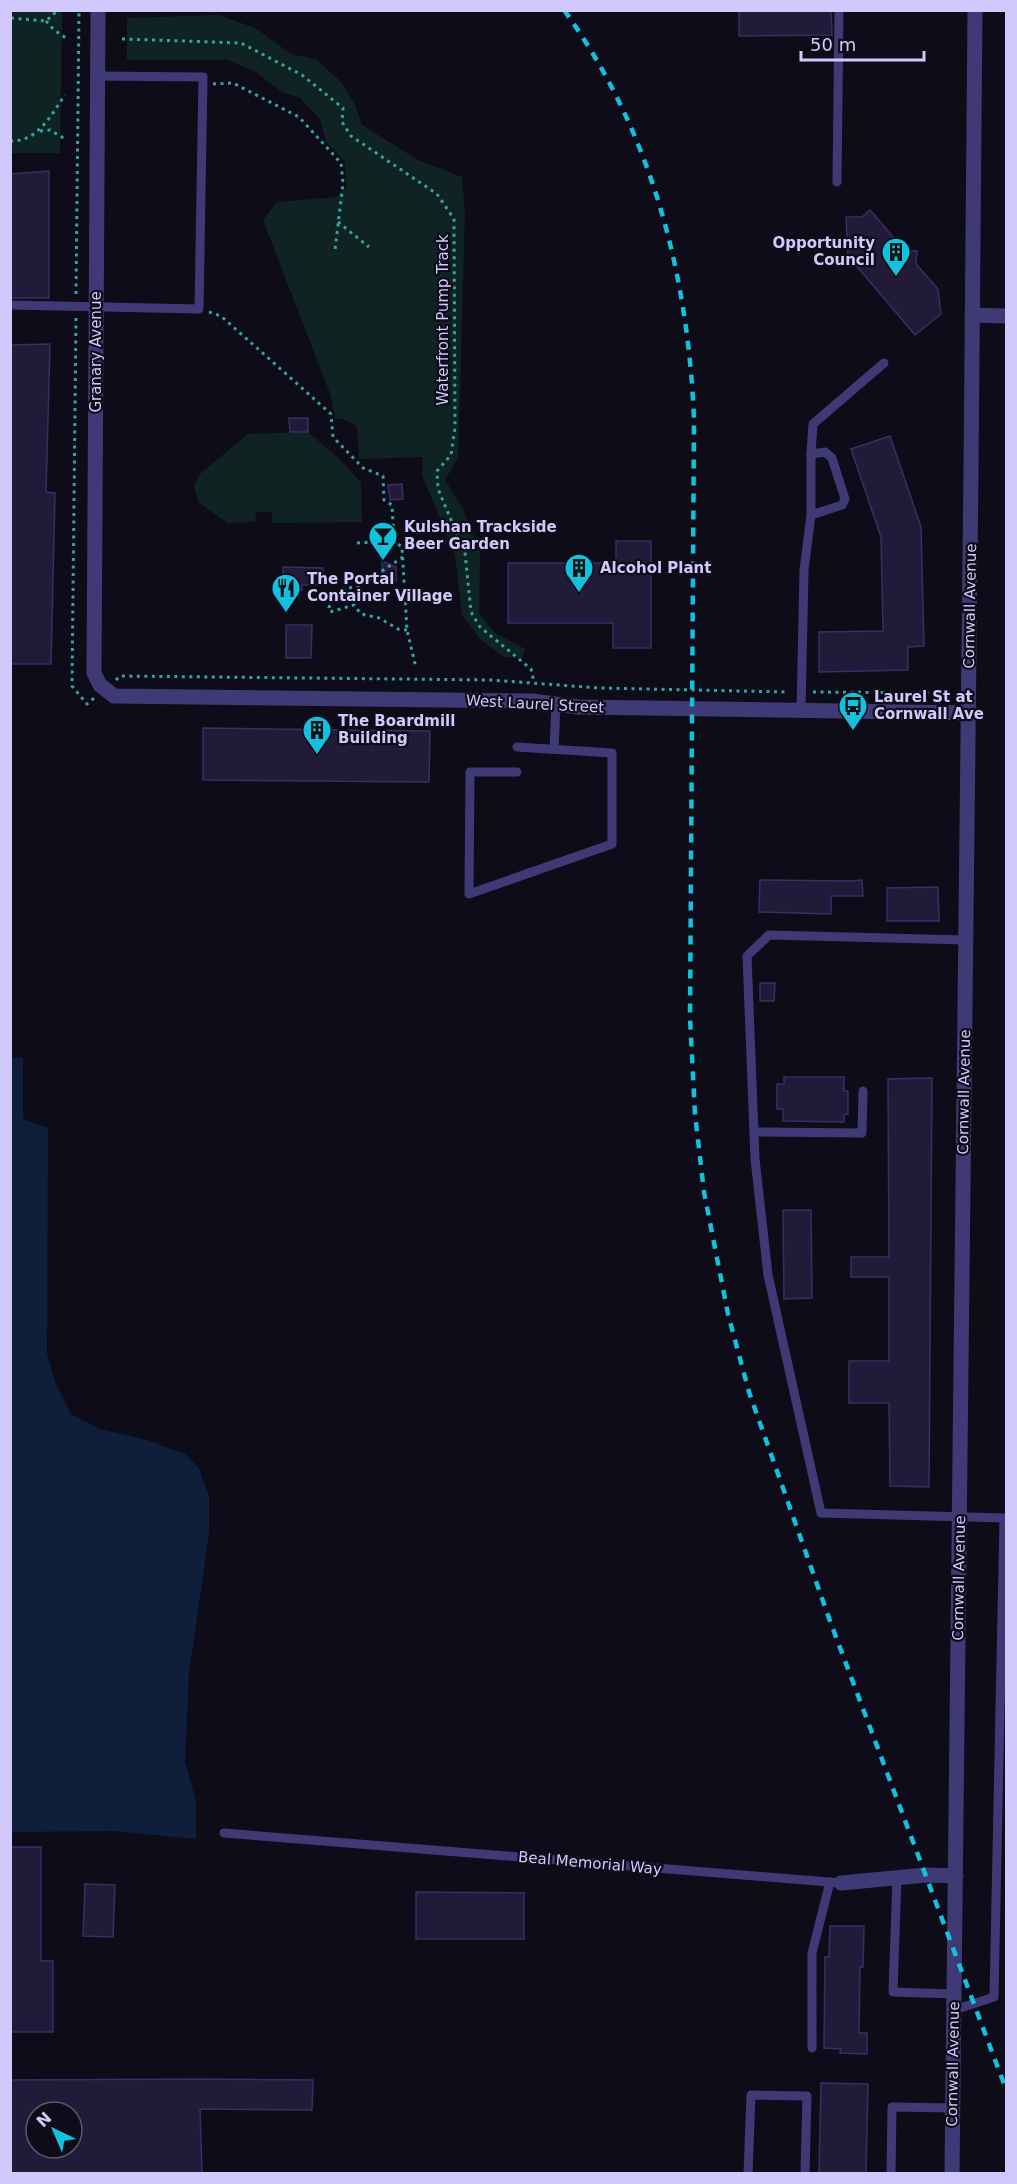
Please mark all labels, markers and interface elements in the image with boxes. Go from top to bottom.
scale bar [801,24,924,62]
text: 50 m [810,34,856,55]
street label: Waterfront Pump Track [434,234,452,406]
place label: Opportunity Council [772,234,875,269]
building icon: Opportunity Council [880,236,912,278]
street label: Granary Avenue [87,291,105,413]
place label: Kulshan Trackside Beer Garden [404,518,557,553]
bar icon: Kulshan Trackside Beer Garden [367,520,399,562]
street label: Cornwall Avenue [960,543,980,669]
building icon: Alcohol Plant [563,552,595,594]
place label: Alcohol Plant [600,559,711,577]
place label: The Portal Container Village [307,570,453,605]
restaurant icon: The Portal Container Village [270,572,302,614]
place label: Laurel St at Cornwall Ave [874,688,984,723]
bus stop icon: Laurel St at Cornwall Ave [837,690,869,732]
street label: West Laurel Street [465,691,605,717]
place label: The Boardmill Building [338,712,455,747]
building icon: The Boardmill Building [301,714,333,756]
street label: Cornwall Avenue [954,1029,974,1155]
street label: Cornwall Avenue [949,1515,969,1641]
street label: Beal Memorial Way [517,1848,663,1878]
street label: Cornwall Avenue [943,2001,963,2127]
north arrow [24,2100,84,2160]
text: N [33,2108,55,2131]

